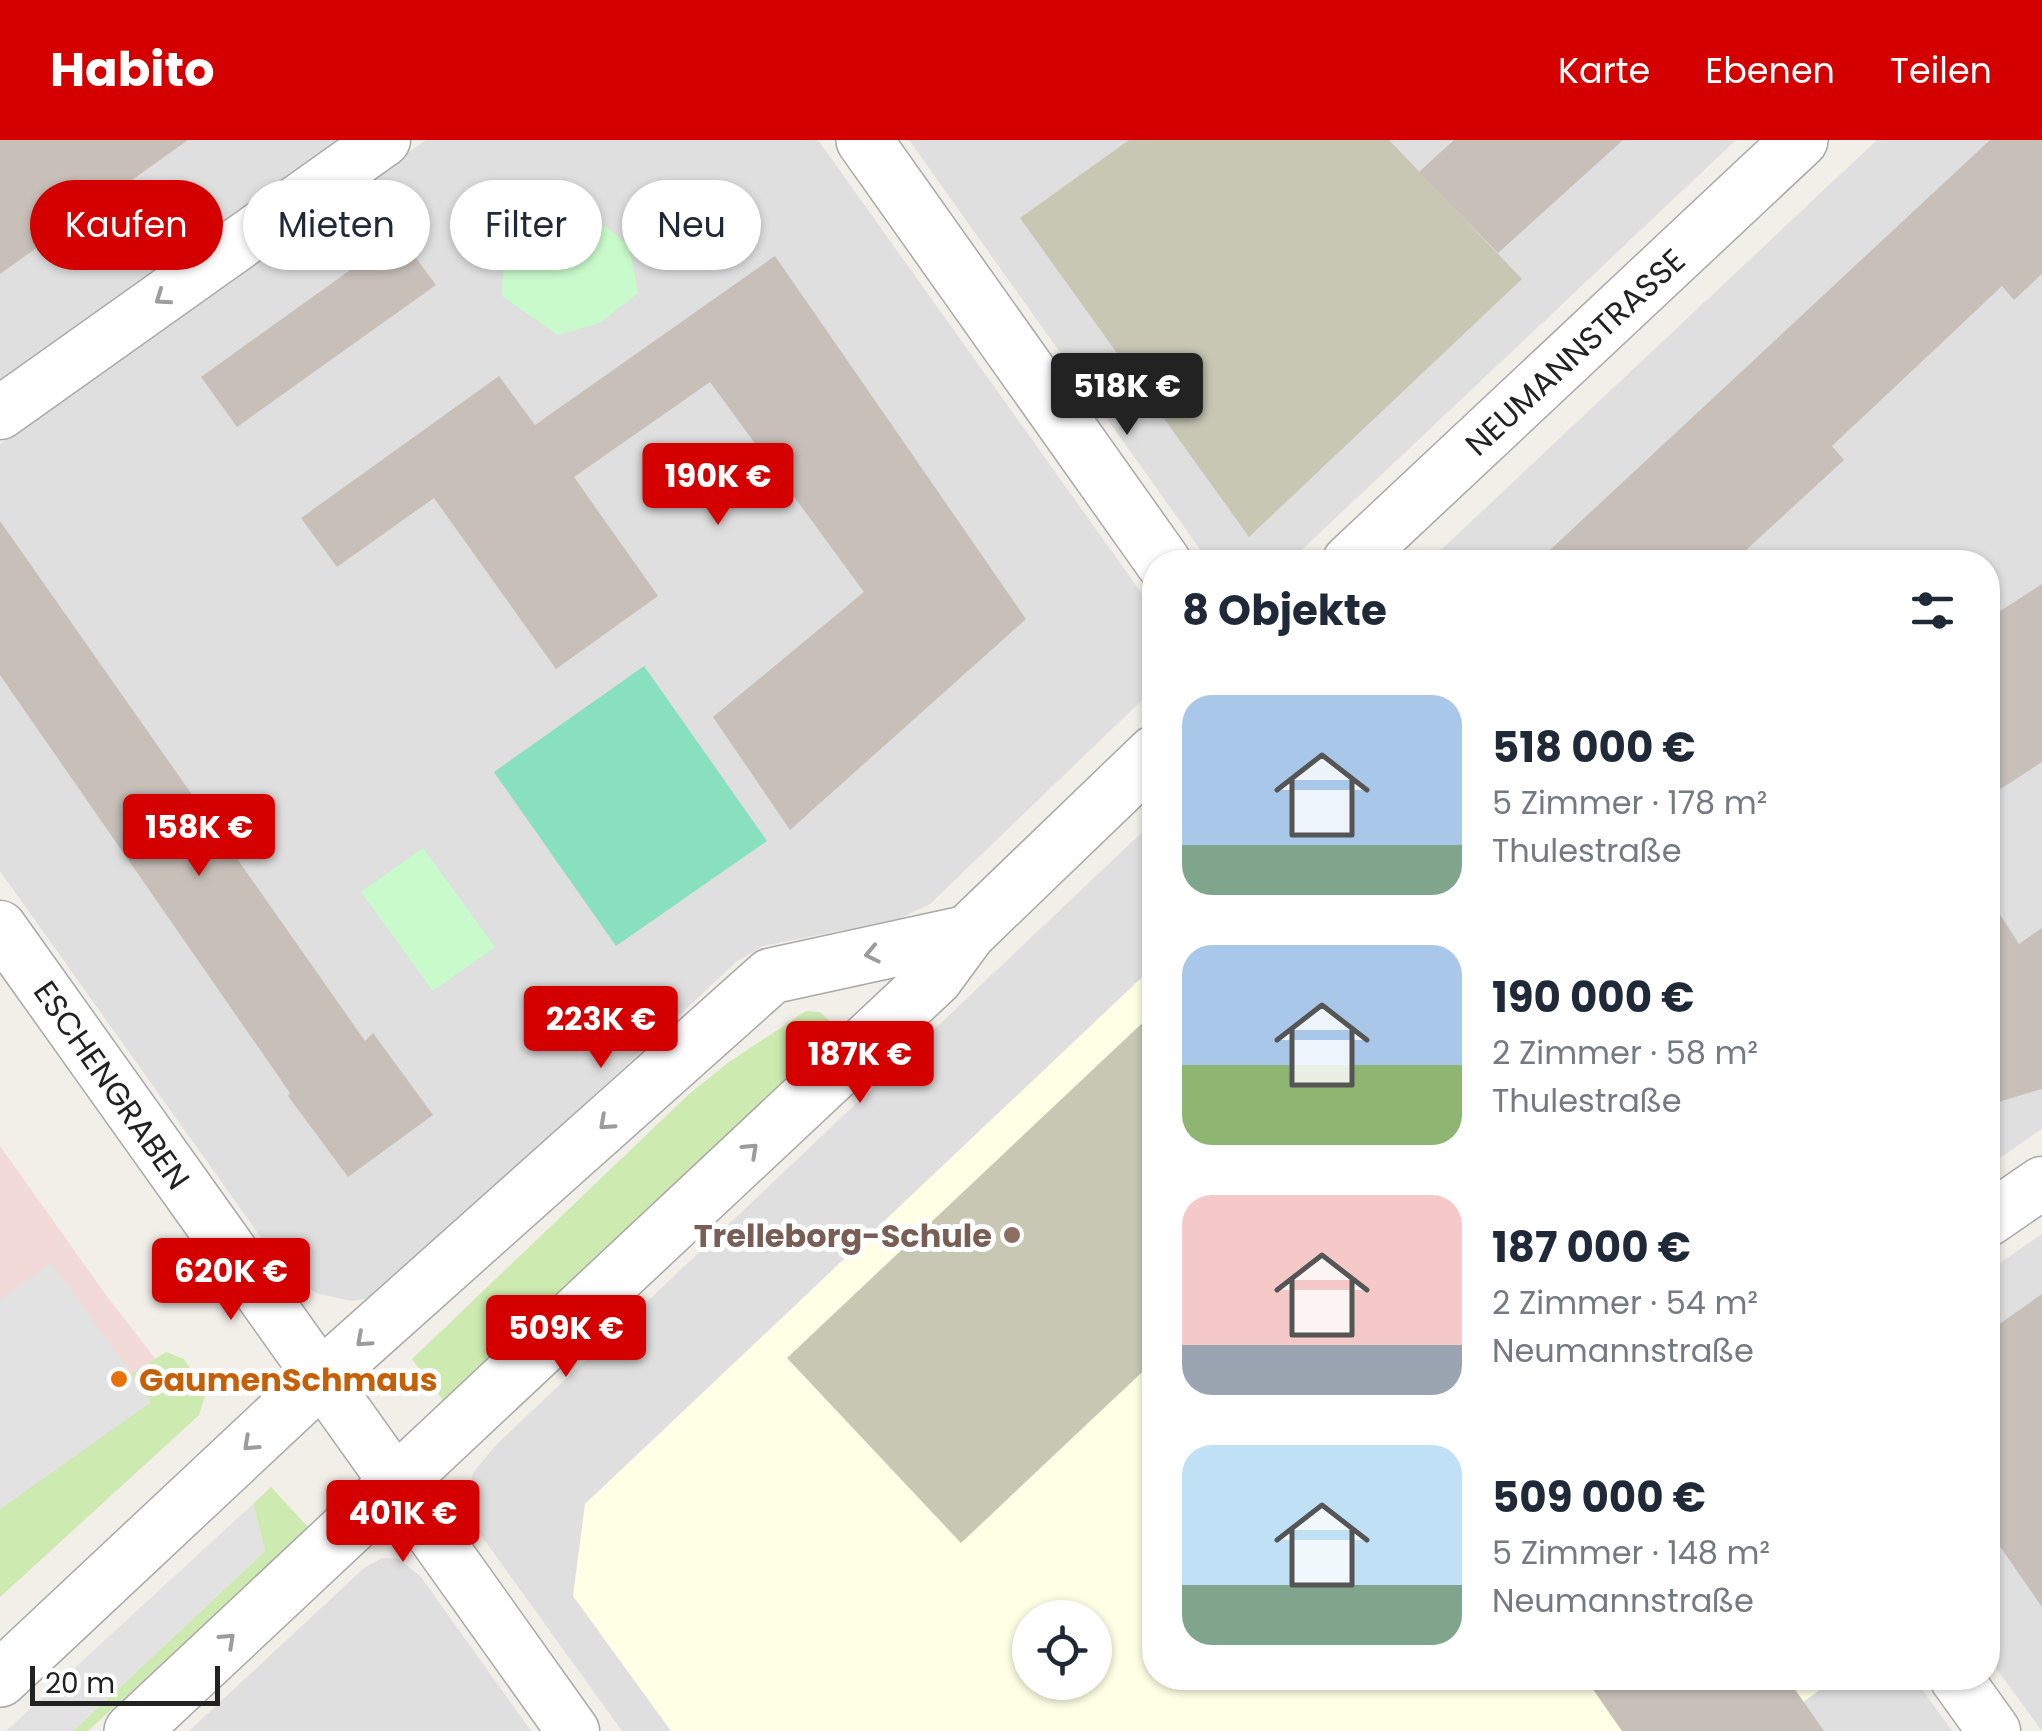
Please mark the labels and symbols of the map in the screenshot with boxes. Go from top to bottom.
street label: NEUMANNSTRASSE [1455,238,1695,466]
one-way arrow [154,286,173,304]
pin: 518K € [1046,353,1208,438]
pin: 190K € [637,443,799,528]
pin: 158K € [118,794,280,879]
one-way arrow [864,942,881,963]
street label: ESCHENGRABEN [23,972,201,1198]
pin: 223K € [520,986,682,1071]
pin: 187K € [779,1021,941,1106]
one-way arrow [599,1111,618,1129]
one-way arrow [739,1143,758,1161]
place label: Trelleborg-Schule [694,1213,992,1258]
marker: Trelleborg-Schule [1001,1224,1023,1246]
pin: 620K € [150,1238,312,1323]
pin: 509K € [485,1295,647,1380]
one-way arrow [356,1328,375,1346]
place label: GaumenSchmaus [139,1357,438,1402]
marker: GaumenSchmaus [108,1368,130,1390]
one-way arrow [243,1432,262,1450]
pin: 401K € [322,1480,484,1565]
one-way arrow [216,1634,235,1652]
scale bar [30,1661,220,1706]

